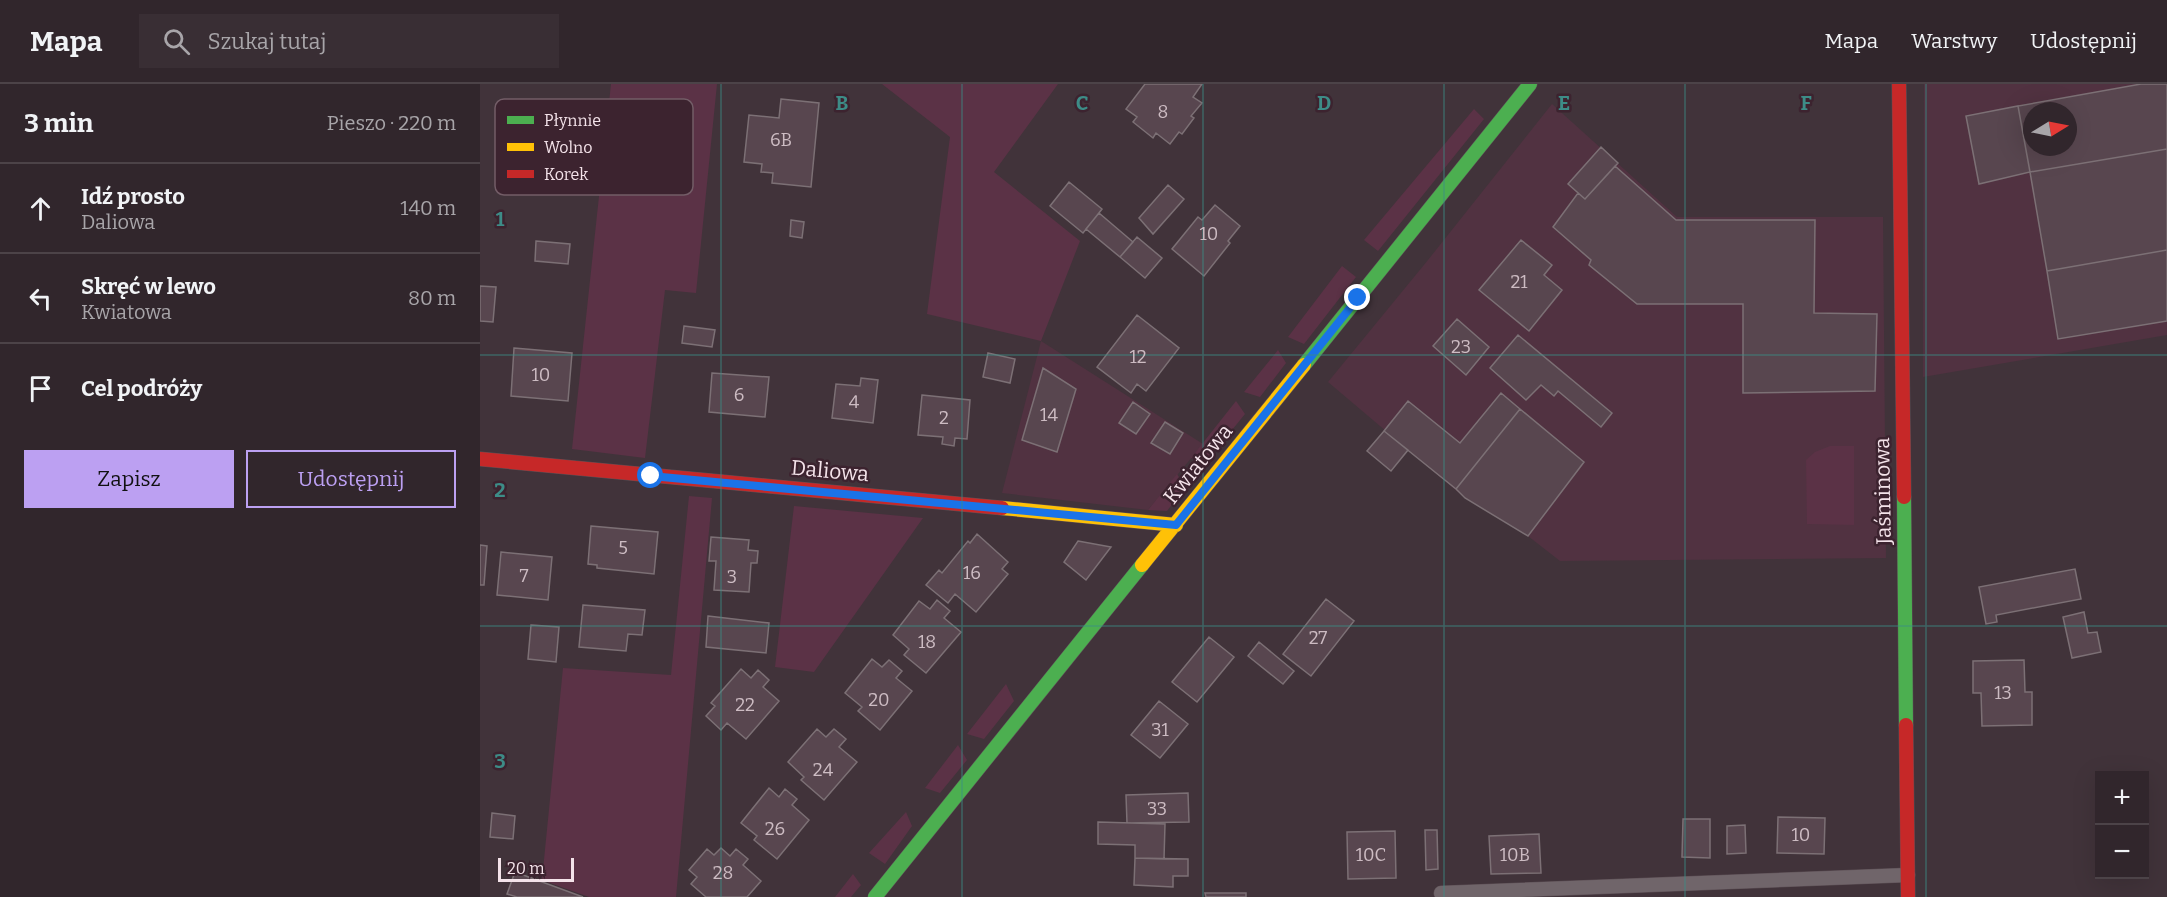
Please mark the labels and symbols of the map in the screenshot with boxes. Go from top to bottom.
text: B [836,91,849,115]
text: C [1076,91,1088,115]
text: D [1317,91,1331,115]
text: E [1558,91,1570,115]
text: F [1800,91,1812,115]
legend [495,99,693,195]
house number: 8 [1158,101,1168,123]
north arrow [2023,102,2077,156]
text: Płynnie [544,111,601,130]
house number: 6B [770,129,792,151]
text: Wolno [544,138,592,157]
text: Korek [544,165,588,184]
text: 1 [496,207,505,231]
house number: 10 [1200,223,1218,245]
house number: 21 [1510,271,1528,293]
route end [1344,284,1370,310]
house number: 23 [1451,336,1471,358]
house number: 12 [1129,346,1147,368]
house number: 10 [532,364,550,386]
house number: 6 [734,384,744,406]
house number: 4 [849,391,860,413]
house number: 14 [1040,404,1058,426]
house number: 2 [939,407,949,429]
street label: Kwiatowa [1158,418,1238,509]
street label: Jaśminowa [1869,437,1897,546]
street label: Daliowa [790,455,870,487]
route start [637,462,663,488]
text: 2 [494,478,506,502]
house number: 5 [618,537,628,559]
house number: 16 [963,562,981,584]
house number: 7 [519,565,529,587]
house number: 3 [727,566,737,588]
house number: 27 [1309,627,1327,649]
house number: 18 [918,631,936,653]
house number: 13 [1994,682,2012,704]
house number: 20 [868,689,890,711]
house number: 22 [735,694,755,716]
house number: 31 [1151,719,1169,741]
text: 3 [494,749,506,773]
house number: 24 [813,759,834,781]
house number: 33 [1147,798,1167,820]
house number: 26 [765,818,785,840]
house number: 10 [1792,824,1810,846]
house number: 10C [1356,844,1386,866]
house number: 10B [1500,844,1530,866]
scale bar [498,855,574,882]
house number: 28 [713,862,733,884]

